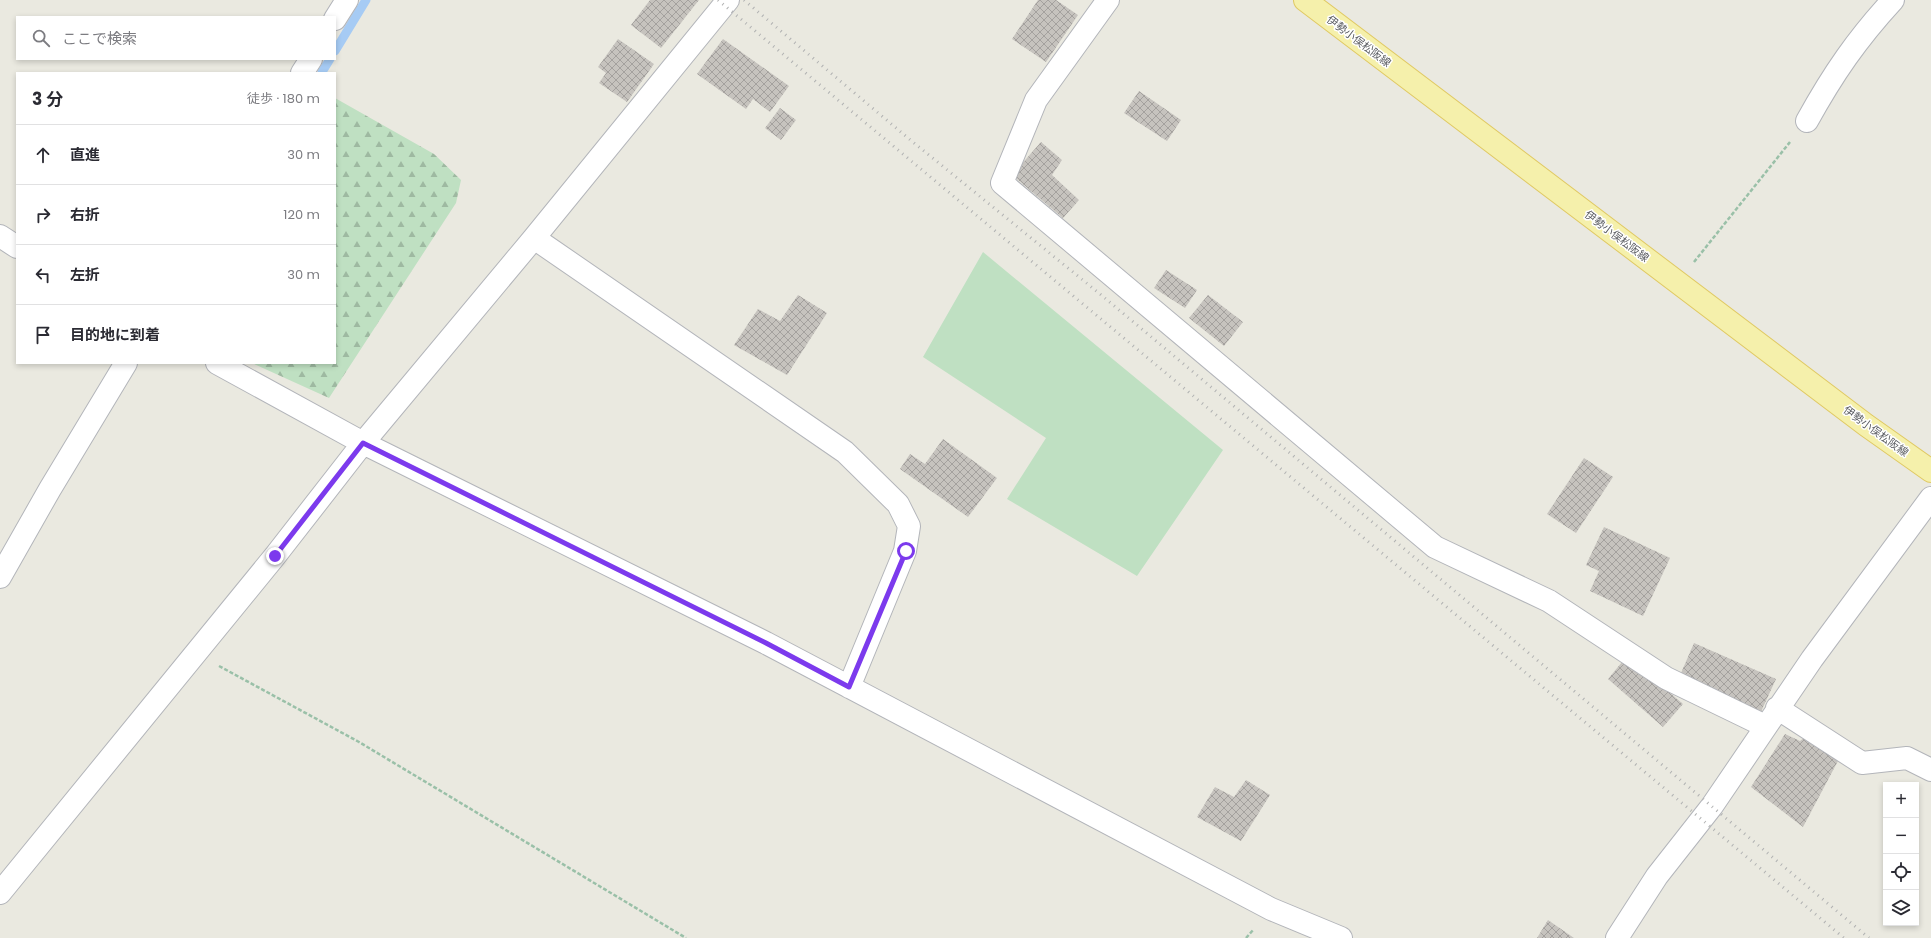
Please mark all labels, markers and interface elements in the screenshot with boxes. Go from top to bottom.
street label: 伊勢小俣松阪線 [1323,11,1395,71]
search box [16,16,336,60]
icon: search [30,27,52,49]
text: ここで検索 [62,28,137,49]
text: 3 分 [32,87,63,111]
text: 徒歩 · 180 m [247,89,320,108]
icon: ahead [32,144,54,166]
text: 直進 [70,144,100,165]
text: 30 m [287,145,320,164]
icon: right [32,204,54,226]
text: 右折 [70,204,100,225]
text: 120 m [283,205,320,224]
street label: 伊勢小俣松阪線 [1581,206,1653,266]
icon: left [32,264,54,286]
text: 左折 [70,264,100,285]
text: 30 m [287,265,320,284]
icon: arrive [32,324,54,346]
text: 目的地に到着 [70,324,160,345]
street label: 伊勢小俣松阪線 [1840,402,1912,460]
route start [897,542,915,560]
route end [266,547,284,565]
map controls [1883,782,1919,926]
button: + [1883,782,1919,818]
button: − [1883,818,1919,854]
button: locate [1883,854,1919,890]
button: layers [1883,890,1919,926]

